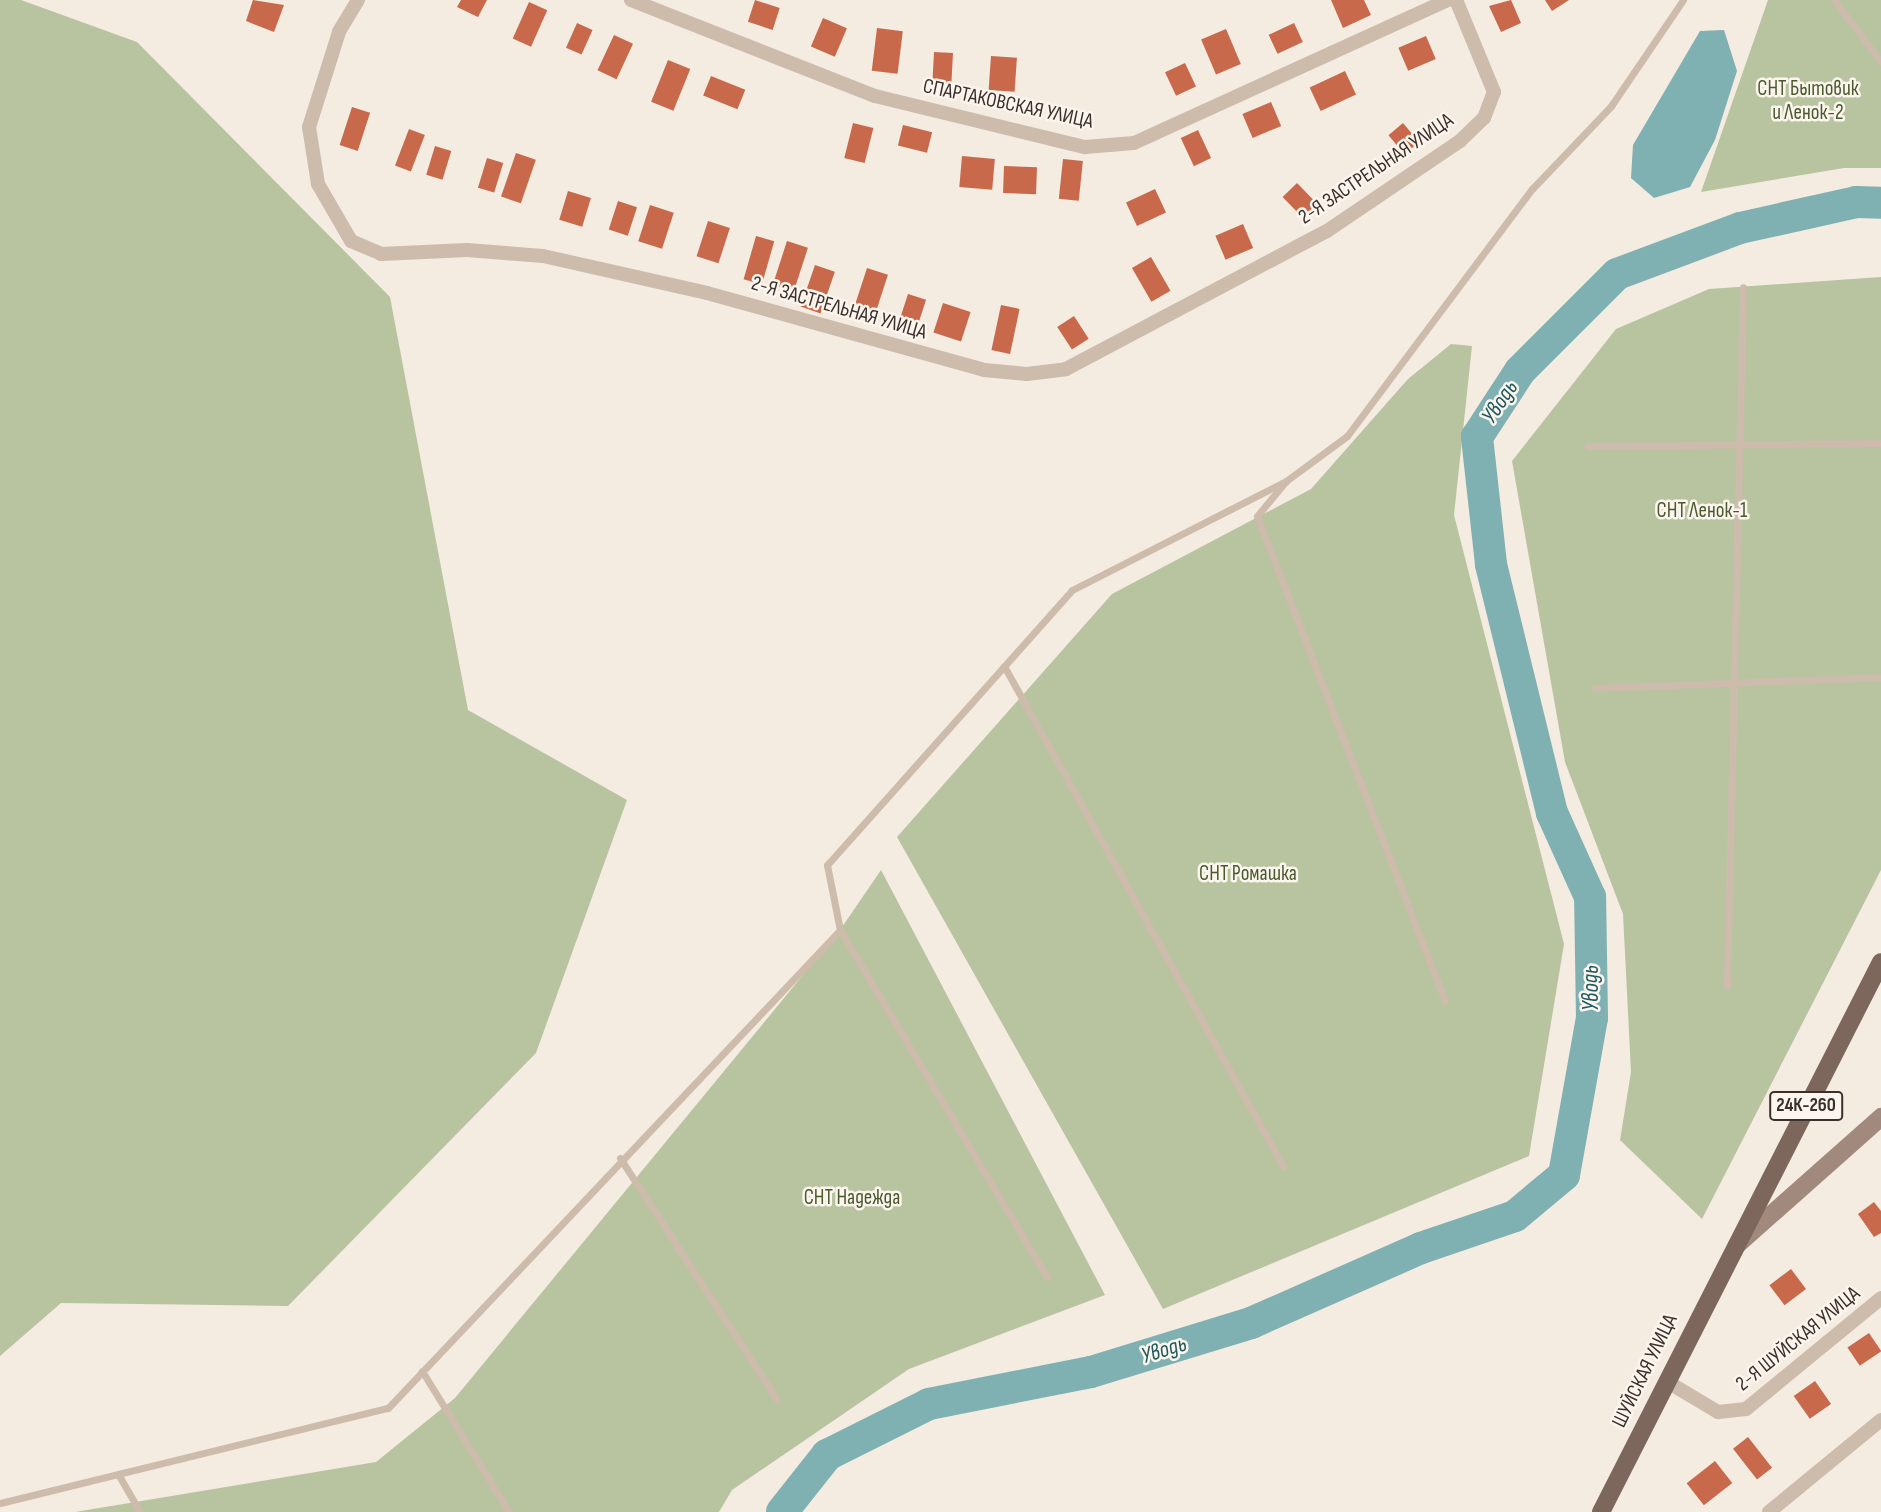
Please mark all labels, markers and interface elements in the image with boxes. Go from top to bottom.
street label: СПАРТАКОВСКАЯ УЛИЦА [921,74,1095,134]
park label: СНТ Бытовик и Ленок-2 [1757,76,1859,126]
street label: 2-Я ЗАСТРЕЛЬНАЯ УЛИЦА [1294,108,1458,230]
street label: 2-Я ЗАСТРЕЛЬНАЯ УЛИЦА [748,271,930,345]
water label: Уводь [1476,375,1524,429]
park label: СНТ Ленок-1 [1657,498,1747,524]
park label: СНТ Ромашка [1199,861,1297,887]
water label: Уводь [1577,965,1605,1011]
road number: 24К-260 [1768,1090,1844,1122]
park label: СНТ Надежда [804,1185,900,1211]
street label: 2-Я ШУЙСКАЯ УЛИЦА [1731,1281,1865,1397]
street label: ШУЙСКАЯ УЛИЦА [1607,1310,1683,1432]
water label: Уводь [1138,1330,1190,1370]

